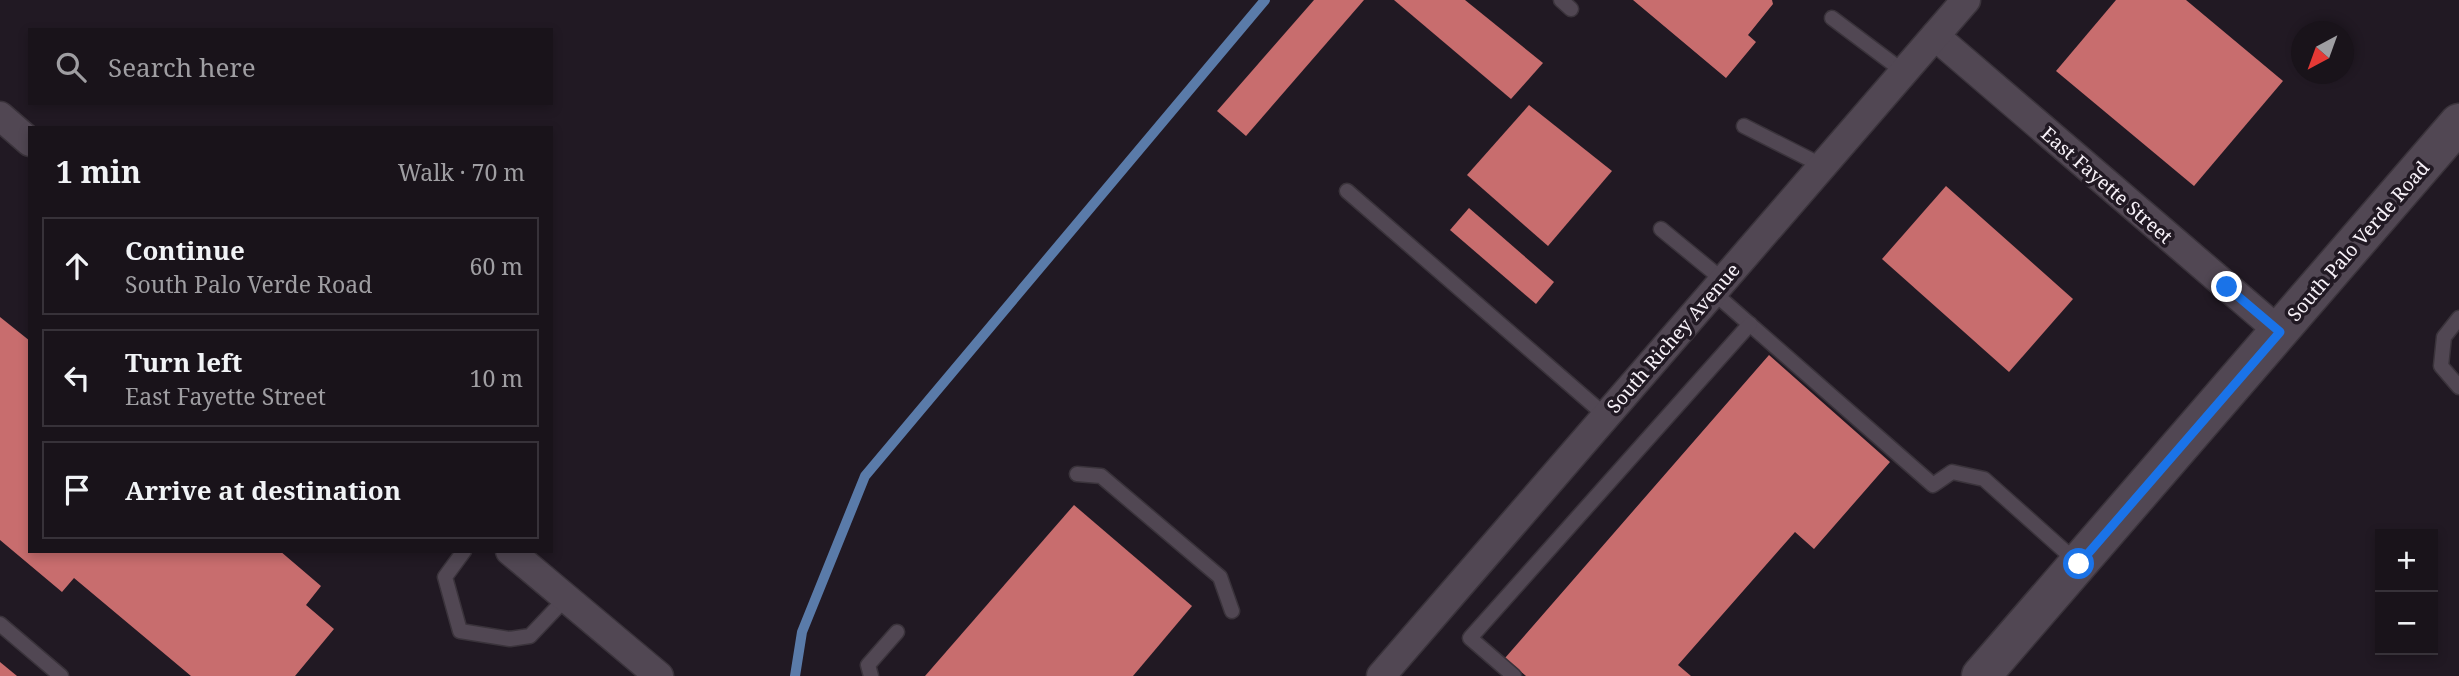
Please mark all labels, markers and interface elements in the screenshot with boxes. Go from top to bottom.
north arrow [2291,21,2354,84]
search box [28,28,553,105]
icon: search [52,48,90,86]
text: Search here [108,49,256,85]
street label: East Fayette Street [2036,121,2178,249]
text: 1 min [56,151,141,192]
street label: South Palo Verde Road [2281,155,2435,327]
text: Walk · 70 m [398,156,525,188]
text: Continue [125,232,245,268]
icon: ahead [58,247,96,285]
text: 60 m [470,250,523,282]
street label: South Richey Avenue [1601,257,1745,419]
text: South Palo Verde Road [125,268,372,300]
route end [2211,271,2242,302]
text: Turn left [125,344,242,380]
icon: left [58,359,96,397]
text: 10 m [470,362,523,394]
text: East Fayette Street [125,380,326,412]
icon: arrive [58,471,96,509]
text: Arrive at destination [125,472,401,508]
map controls [2375,529,2438,655]
button: + [2375,529,2438,592]
route start [2063,548,2094,579]
button: − [2375,592,2438,655]

